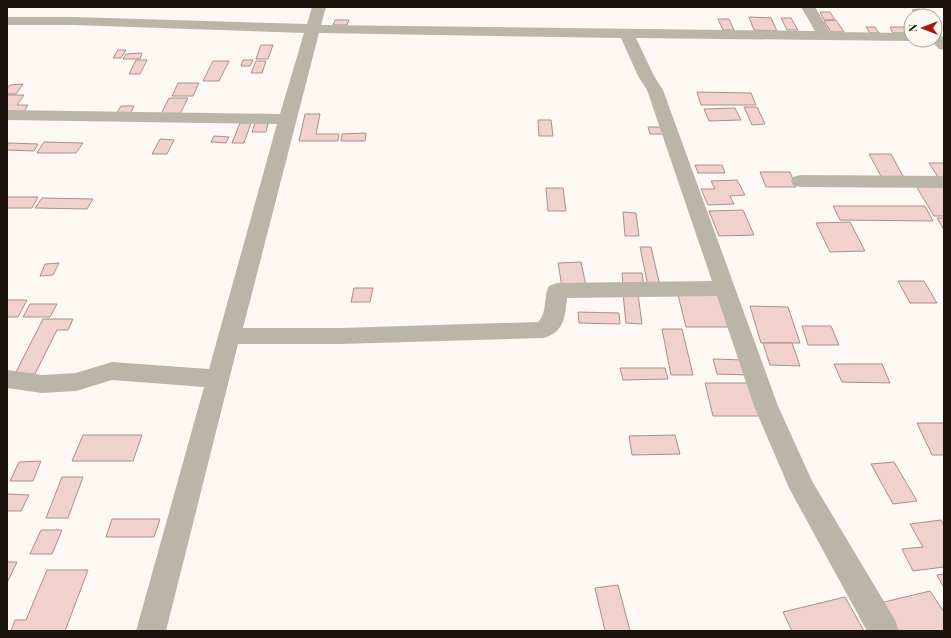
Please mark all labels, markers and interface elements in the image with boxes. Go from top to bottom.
north arrow [903,8,943,48]
text: N [905,24,920,32]

